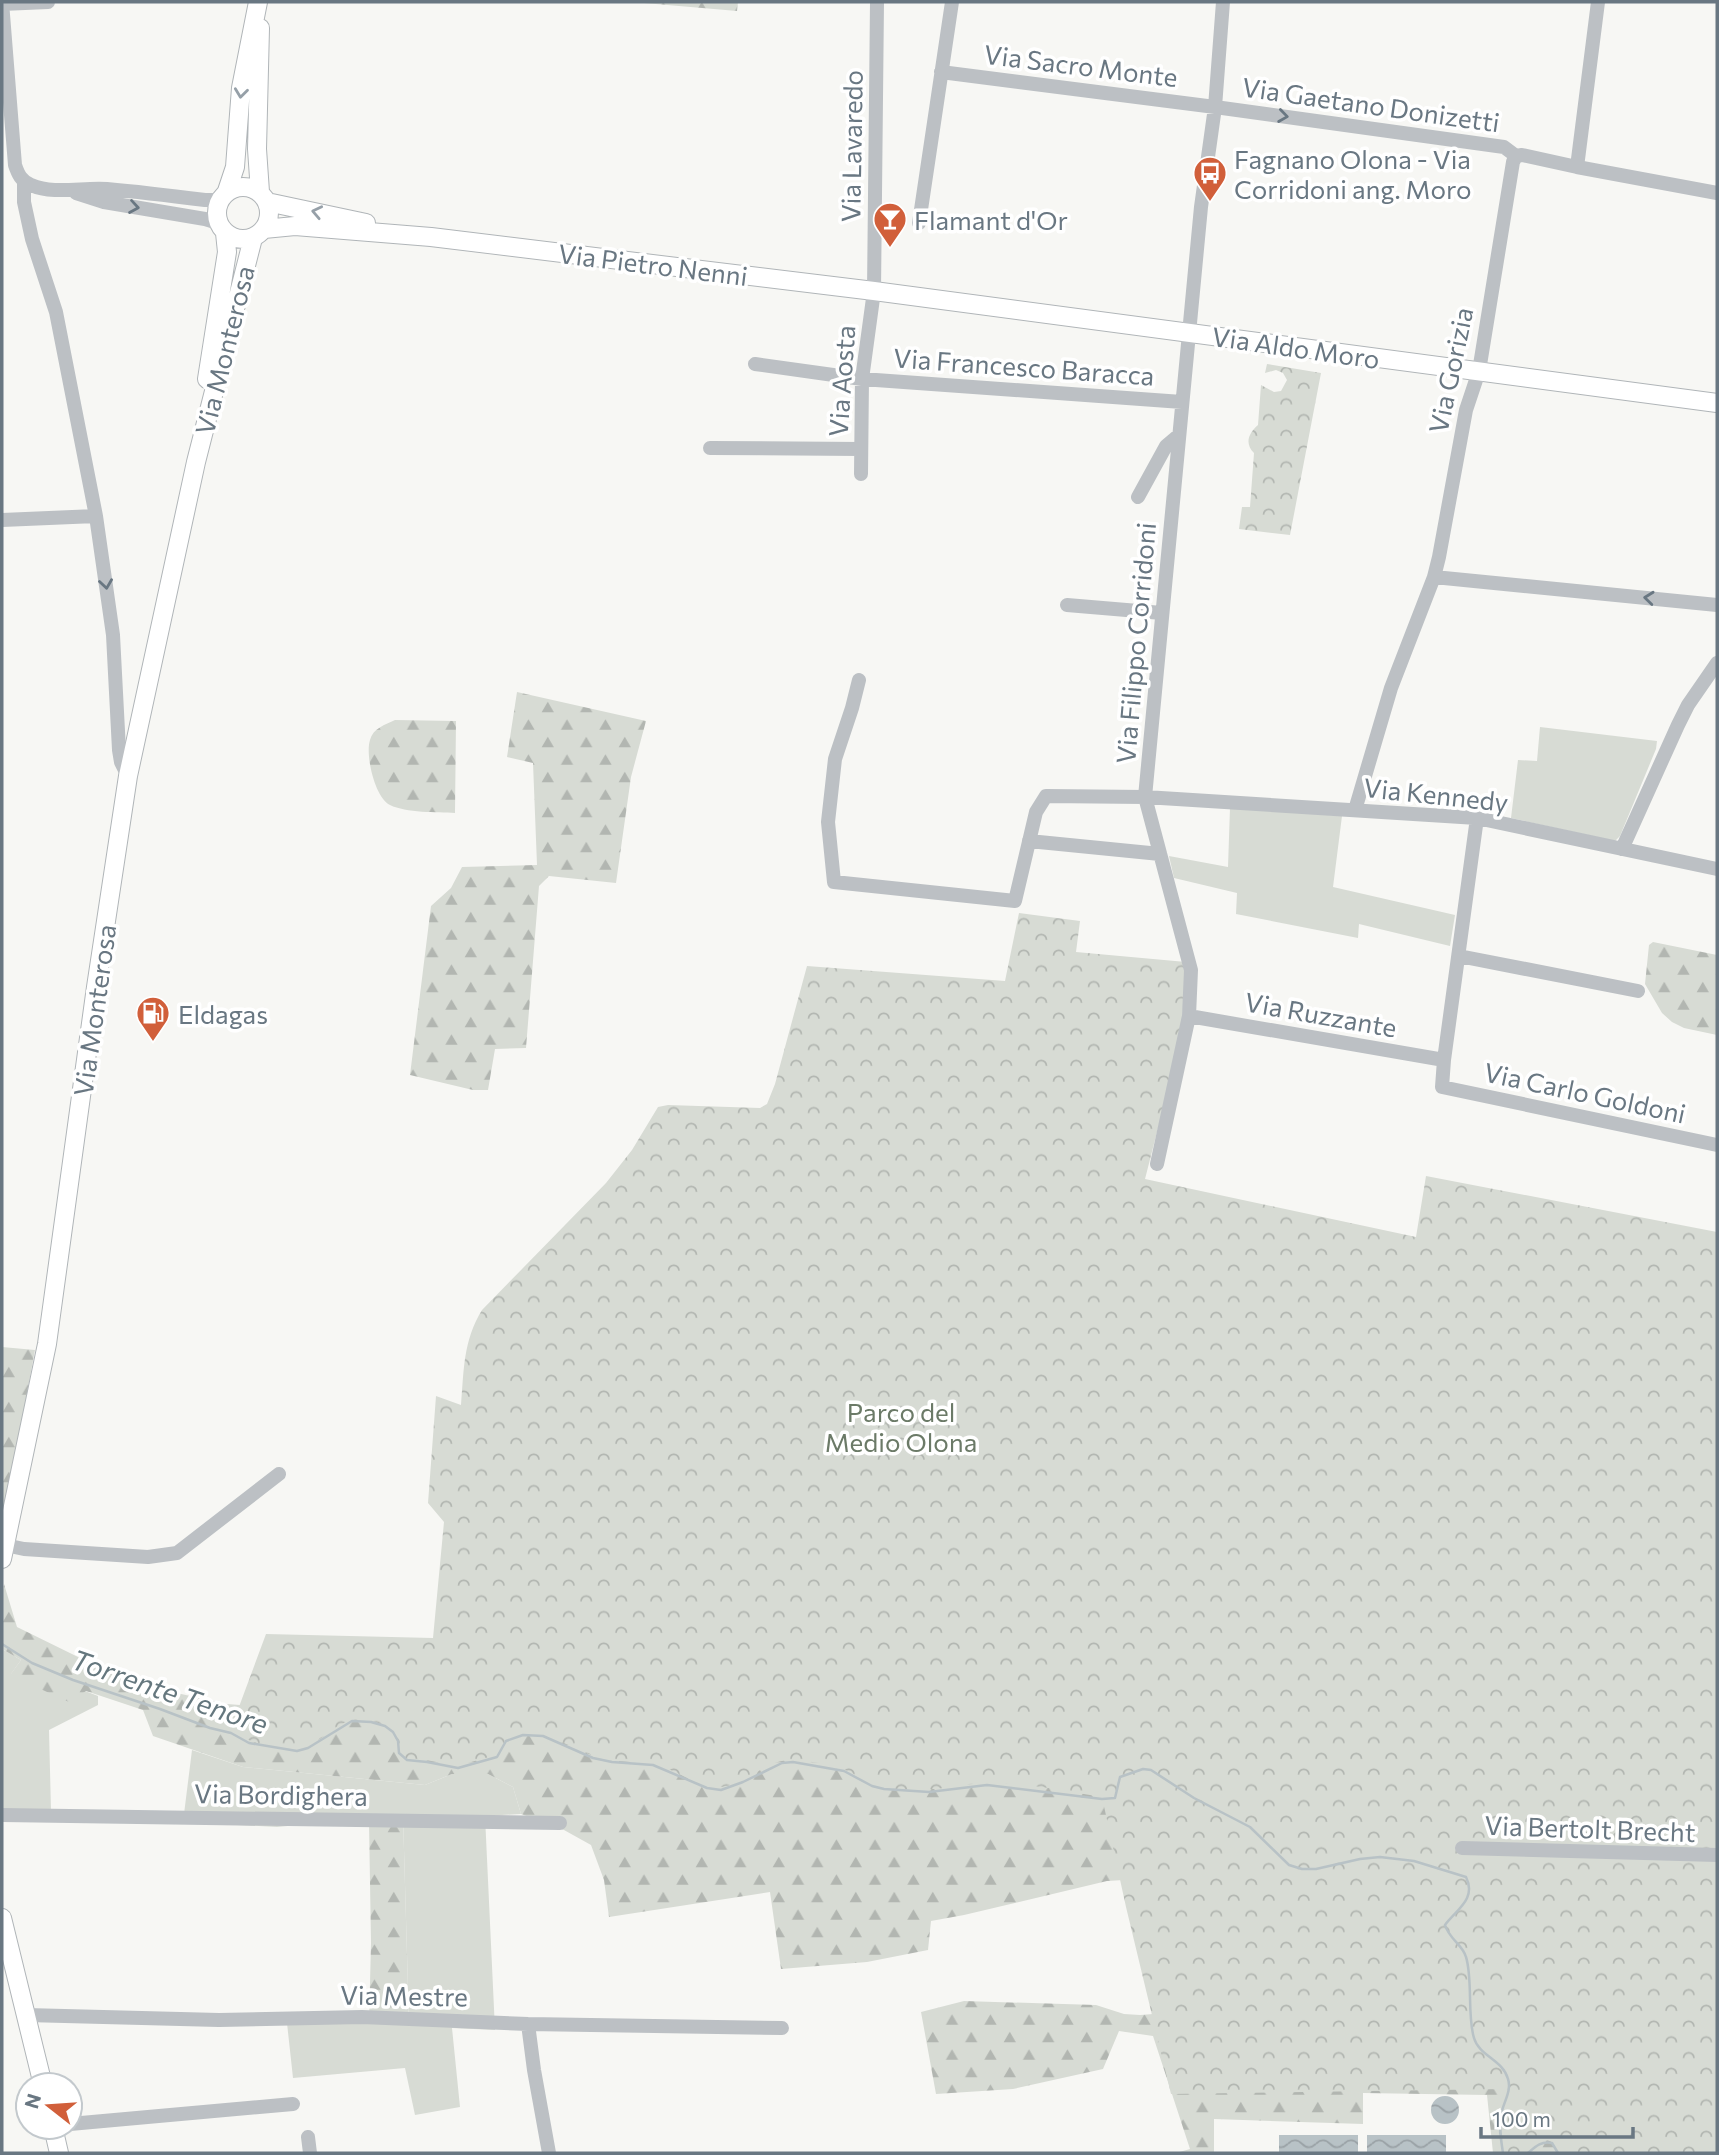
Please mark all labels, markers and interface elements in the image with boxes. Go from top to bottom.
street label: Via Sacro Monte [982,38,1180,92]
street label: Via Lavaredo [834,70,868,222]
street label: Via Gaetano Donizetti [1240,71,1502,137]
one-way arrow [234,88,249,99]
one-way arrow [1277,108,1289,123]
place label: Fagnano Olona - Via Corridoni ang. Moro [1234,143,1471,204]
bus stop icon: Fagnano Olona - Via Corridoni ang. Moro [1191,154,1229,203]
one-way arrow [128,199,140,214]
bar icon: Flamant d'Or [871,200,909,249]
place label: Flamant d'Or [914,204,1068,235]
one-way arrow [311,206,323,220]
street label: Via Pietro Nenni [557,237,749,291]
street label: Via Monterosa [188,262,260,438]
street label: Via Gorizia [1422,304,1478,436]
street label: Via Aldo Moro [1210,320,1382,374]
street label: Via Aosta [822,324,860,438]
street label: Via Francesco Baracca [893,341,1155,391]
street label: Via Filippo Corridoni [1109,521,1161,765]
one-way arrow [98,578,113,590]
one-way arrow [1644,591,1655,606]
street label: Via Kennedy [1362,771,1510,817]
street label: Via Monterosa [67,922,121,1098]
street label: Via Ruzzante [1243,985,1399,1043]
fuel station icon: Eldagas [134,994,172,1043]
place label: Eldagas [178,998,268,1029]
street label: Via Carlo Goldoni [1481,1055,1689,1129]
park label: Parco del Medio Olona [825,1396,977,1457]
water label: Torrente Tenore [67,1641,273,1741]
street label: Via Bordighera [194,1777,368,1811]
street label: Via Bertolt Brecht [1484,1809,1696,1847]
street label: Via Mestre [340,1978,468,2012]
north arrow [14,2071,84,2141]
text: N [19,2091,45,2111]
scale bar [1481,2096,1633,2140]
text: 100 m [1492,2106,1551,2131]

